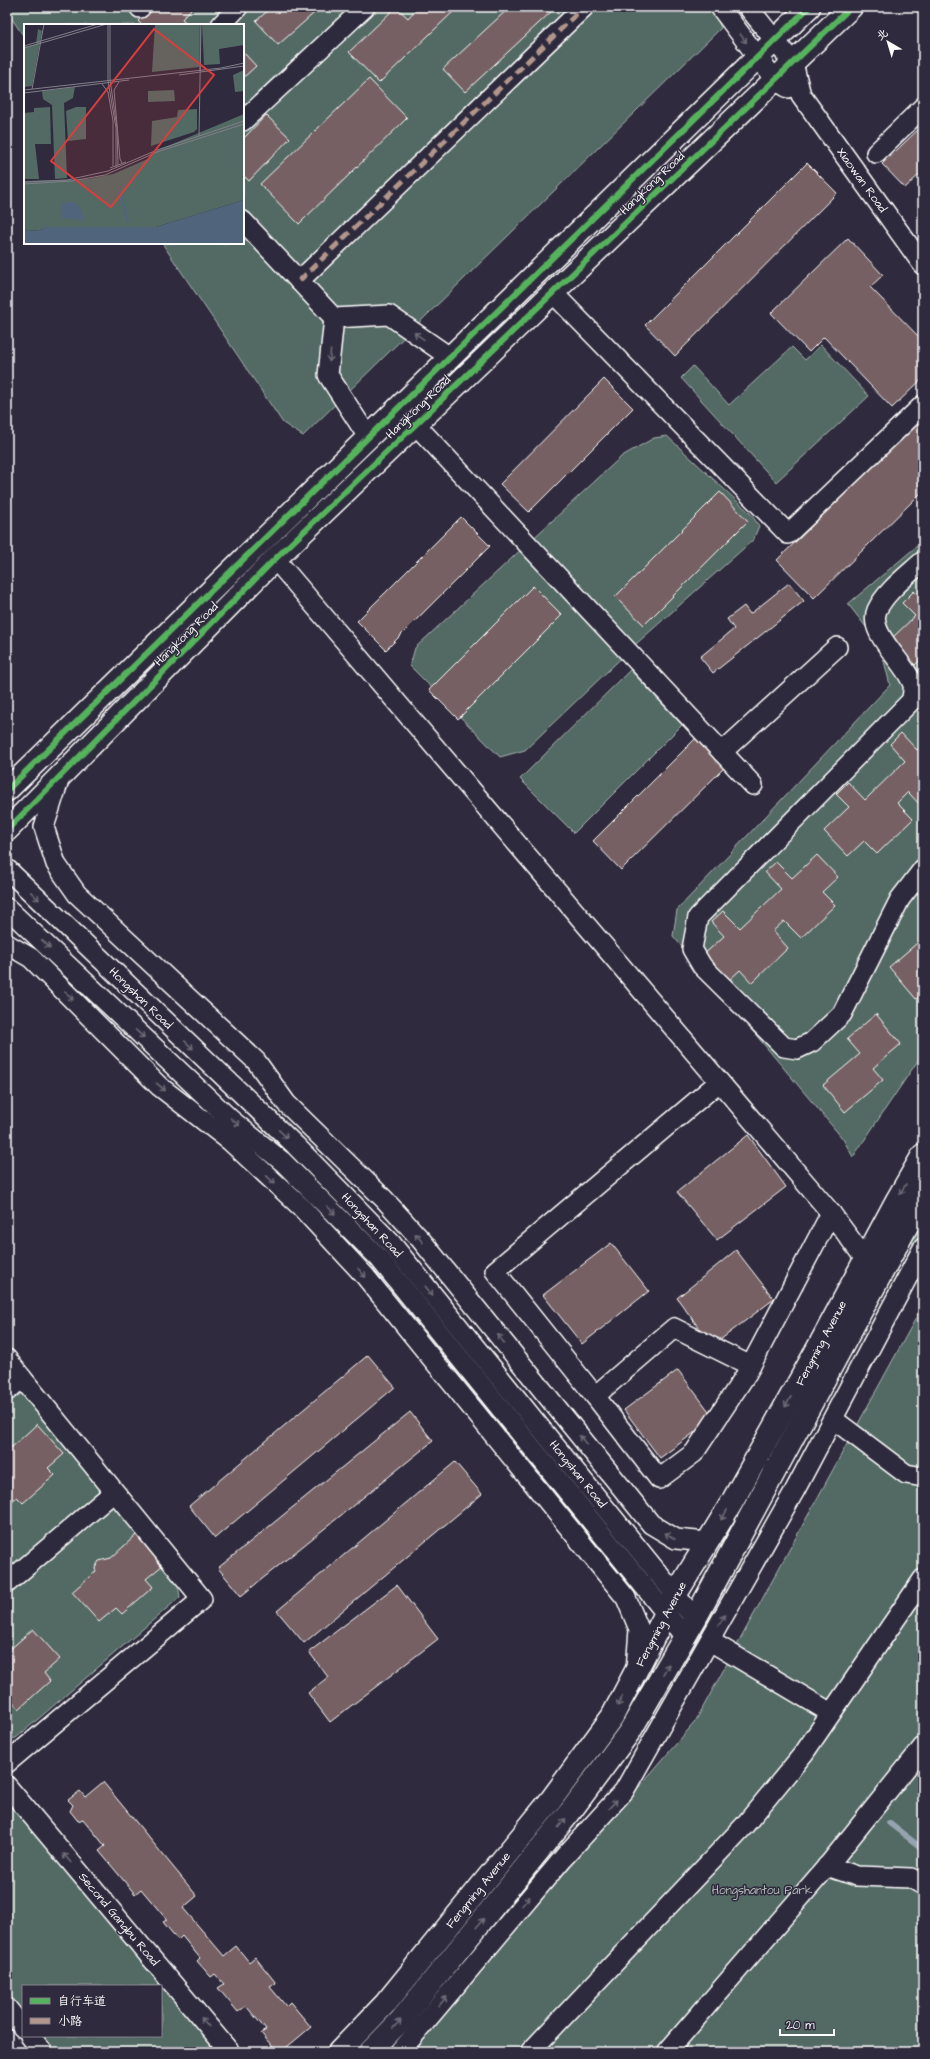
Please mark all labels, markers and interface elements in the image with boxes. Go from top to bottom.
north arrow [868,22,908,62]
inset map [24,24,244,244]
text: 北 [873,25,891,44]
one-way arrow [739,33,747,44]
street label: Xiaowan Road [832,145,891,216]
street label: Hangkong Road [616,148,689,219]
one-way arrow [413,331,425,339]
one-way arrow [326,349,334,362]
street label: Hangkong Road [382,372,455,443]
street label: Hangkong Road [151,599,223,671]
one-way arrow [30,891,40,901]
one-way arrow [40,940,51,949]
street label: Hongshan Road [104,964,176,1034]
one-way arrow [64,991,74,1001]
one-way arrow [135,1029,145,1038]
one-way arrow [184,1040,194,1050]
one-way arrow [156,1083,166,1092]
one-way arrow [230,1118,240,1127]
one-way arrow [278,1130,289,1139]
one-way arrow [266,1175,276,1185]
one-way arrow [899,1183,907,1195]
street label: Hongshan Road [337,1189,406,1262]
one-way arrow [326,1205,336,1215]
one-way arrow [414,1233,423,1244]
one-way arrow [357,1268,367,1278]
one-way arrow [425,1285,434,1296]
street label: Fengming Avenue [792,1297,852,1389]
one-way arrow [497,1334,506,1344]
one-way arrow [784,1396,792,1408]
one-way arrow [579,1434,587,1445]
street label: Hongshan Road [544,1437,610,1512]
one-way arrow [720,1509,728,1521]
one-way arrow [664,1531,676,1539]
street label: Fengming Avenue [632,1578,692,1670]
one-way arrow [718,1614,726,1626]
one-way arrow [663,1663,671,1675]
one-way arrow [616,1695,623,1707]
one-way arrow [608,1798,617,1809]
one-way arrow [557,1817,566,1828]
street label: Fengming Avenue [442,1848,516,1933]
one-way arrow [63,1853,72,1864]
street label: Second Gangbu Road [74,1869,163,1970]
park label: Hongshantou Park [712,1882,813,1900]
one-way arrow [522,1896,531,1906]
one-way arrow [475,1918,484,1929]
legend [22,1985,162,2037]
text: 自行车道 [58,1993,106,2010]
one-way arrow [438,1995,447,2006]
scale bar [780,2011,834,2037]
text: 小路 [58,2013,82,2030]
one-way arrow [200,2017,209,2027]
text: 20 m [786,2017,815,2034]
one-way arrow [393,2019,402,2029]

